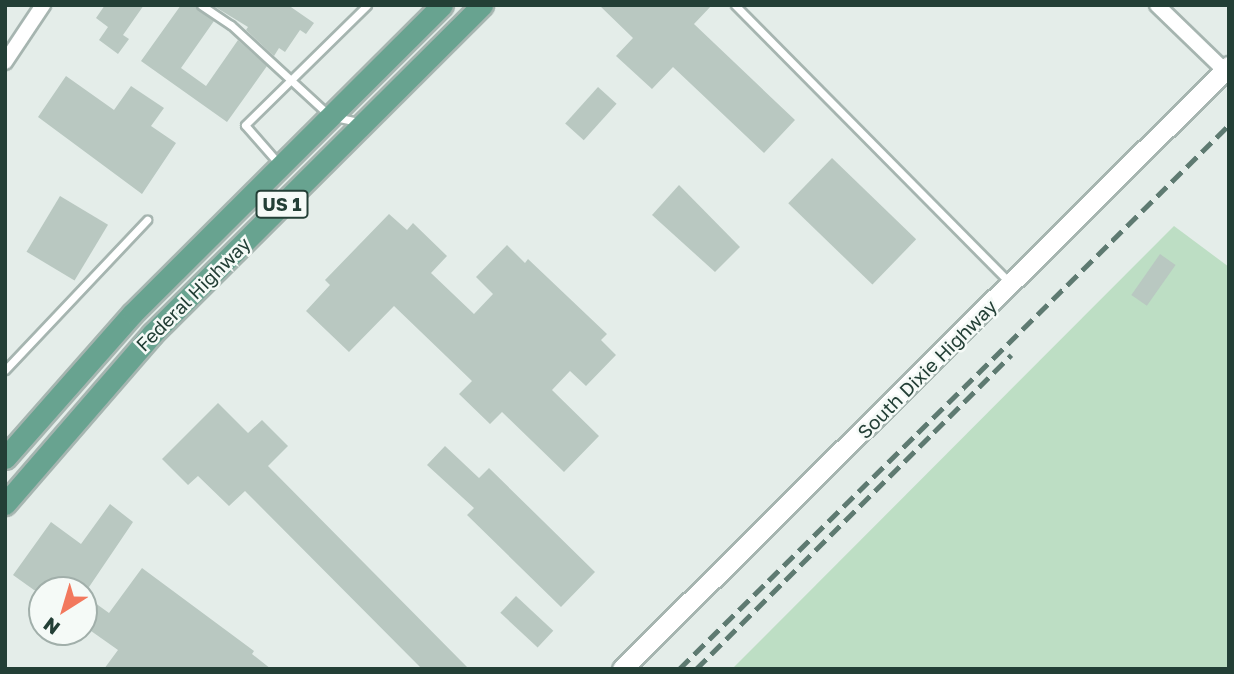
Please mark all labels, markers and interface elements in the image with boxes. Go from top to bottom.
road number: US 1 [254,190,310,218]
street label: Federal Highway [131,232,255,356]
street label: South Dixie Highway [853,295,1001,443]
north arrow [28,576,98,646]
text: N [39,613,64,640]

